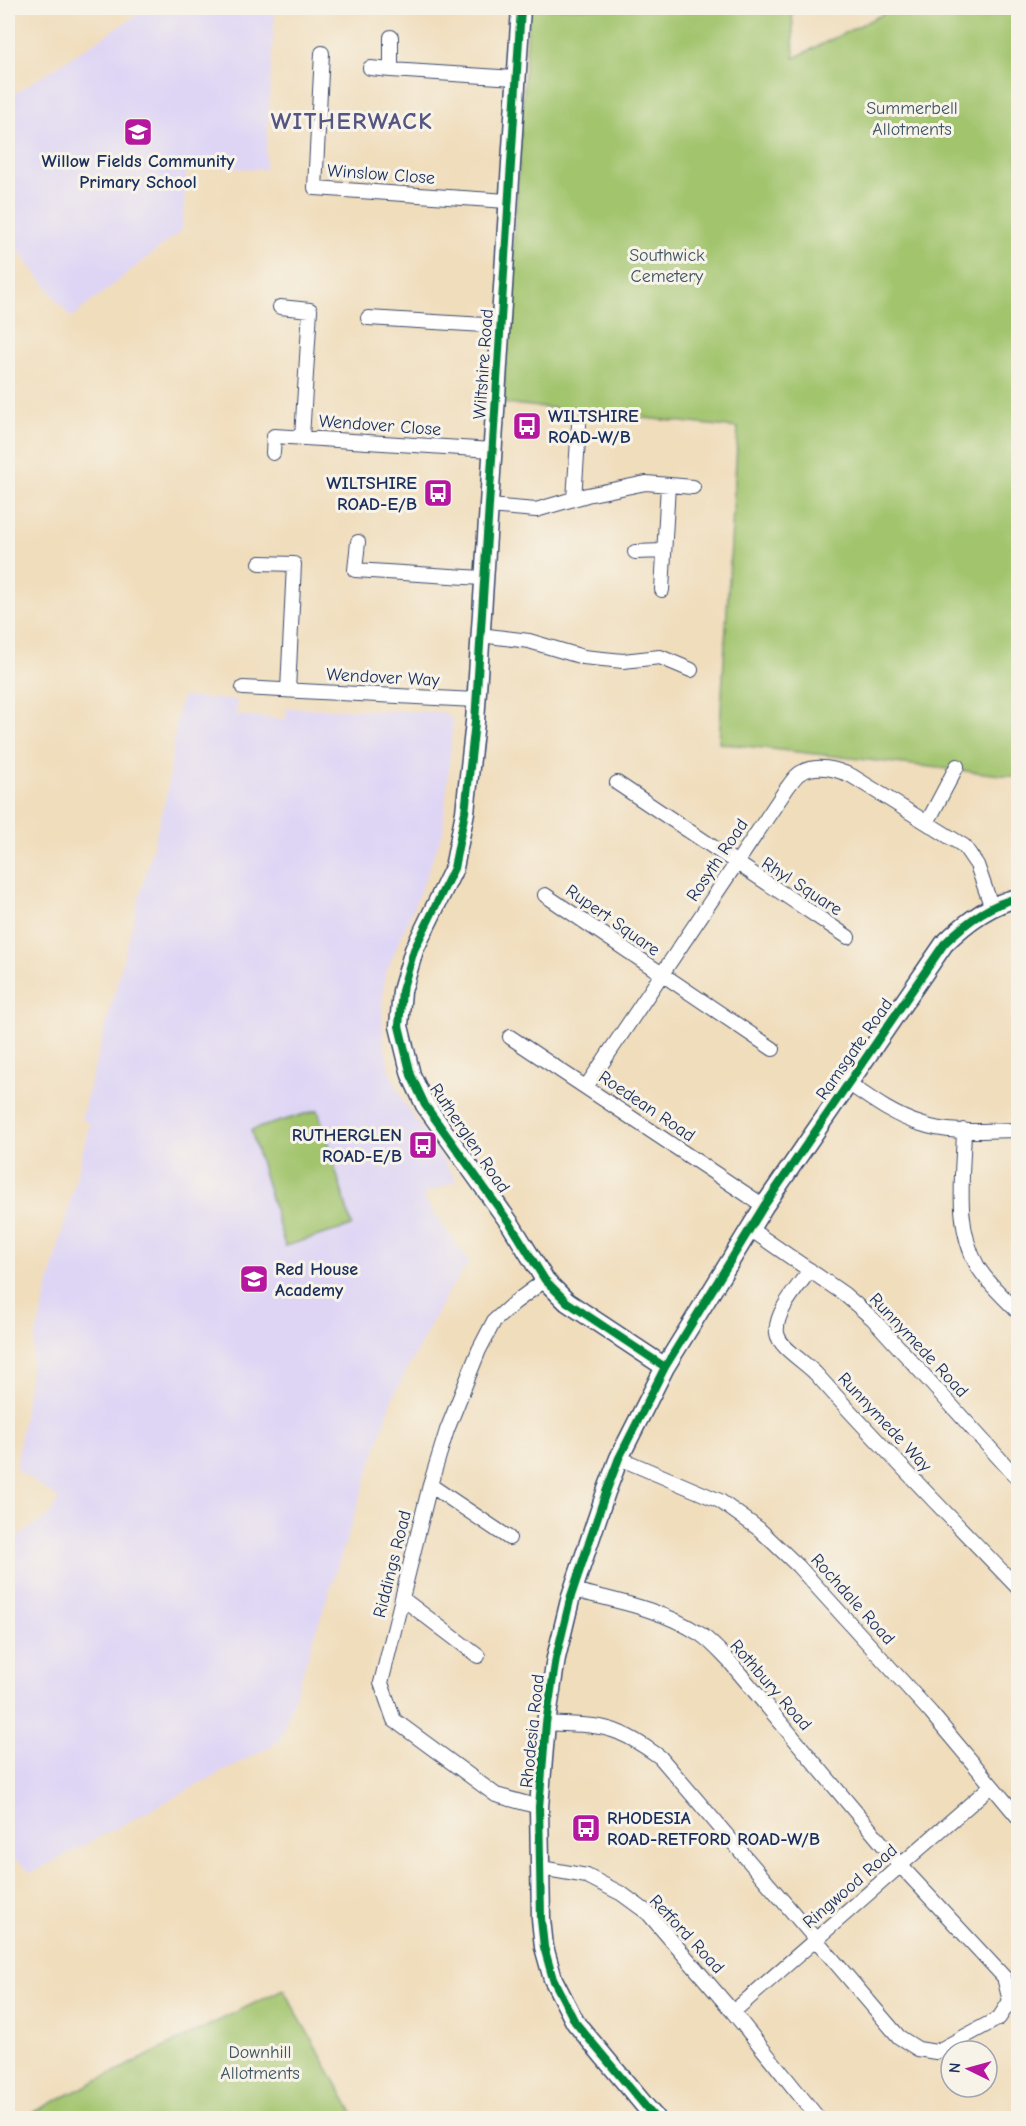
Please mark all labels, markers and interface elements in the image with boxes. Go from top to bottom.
park label: Summerbell Allotments [866,98,958,140]
district label: WITHERWACK [271,107,433,135]
school or university icon: Willow Fields Community Primary School [122,116,154,148]
place label: Willow Fields Community Primary School [42,151,235,193]
street label: Winslow Close [326,160,436,189]
park label: Southwick Cemetery [629,245,705,287]
street label: Wiltshire Road [469,308,498,420]
place label: WILTSHIRE ROAD-W/B [548,406,639,448]
bus stop icon: WILTSHIRE ROAD-W/B [511,410,543,442]
street label: Wendover Close [318,411,442,440]
place label: WILTSHIRE ROAD-E/B [326,473,417,515]
bus stop icon: WILTSHIRE ROAD-E/B [422,477,454,509]
street label: Wendover Way [326,664,441,691]
street label: Rosyth Road [682,815,753,906]
street label: Rhyl Square [757,853,846,920]
street label: Rupert Square [561,880,664,961]
street label: Ramsgate Road [812,994,897,1104]
street label: Roedean Road [595,1066,699,1146]
street label: Rutherglen Road [425,1079,514,1197]
place label: RUTHERGLEN ROAD-E/B [292,1125,402,1167]
bus stop icon: RUTHERGLEN ROAD-E/B [407,1129,439,1161]
place label: Red House Academy [275,1259,358,1301]
school or university icon: Red House Academy [238,1263,270,1295]
street label: Runnymede Road [865,1289,972,1402]
street label: Runnymede Way [833,1368,937,1477]
street label: Riddings Road [369,1508,416,1620]
street label: Rochdale Road [806,1550,899,1649]
street label: Rothbury Road [725,1636,816,1735]
street label: Rhodesia Road [516,1673,549,1789]
place label: RHODESIA ROAD-RETFORD ROAD-W/B [607,1808,820,1850]
bus stop icon: RHODESIA ROAD-RETFORD ROAD-W/B [570,1812,602,1844]
street label: Ringwood Road [799,1840,902,1933]
street label: Retford Road [645,1891,728,1978]
north arrow [939,2039,999,2099]
park label: Downhill Allotments [220,2042,300,2084]
text: N [946,2062,964,2074]

